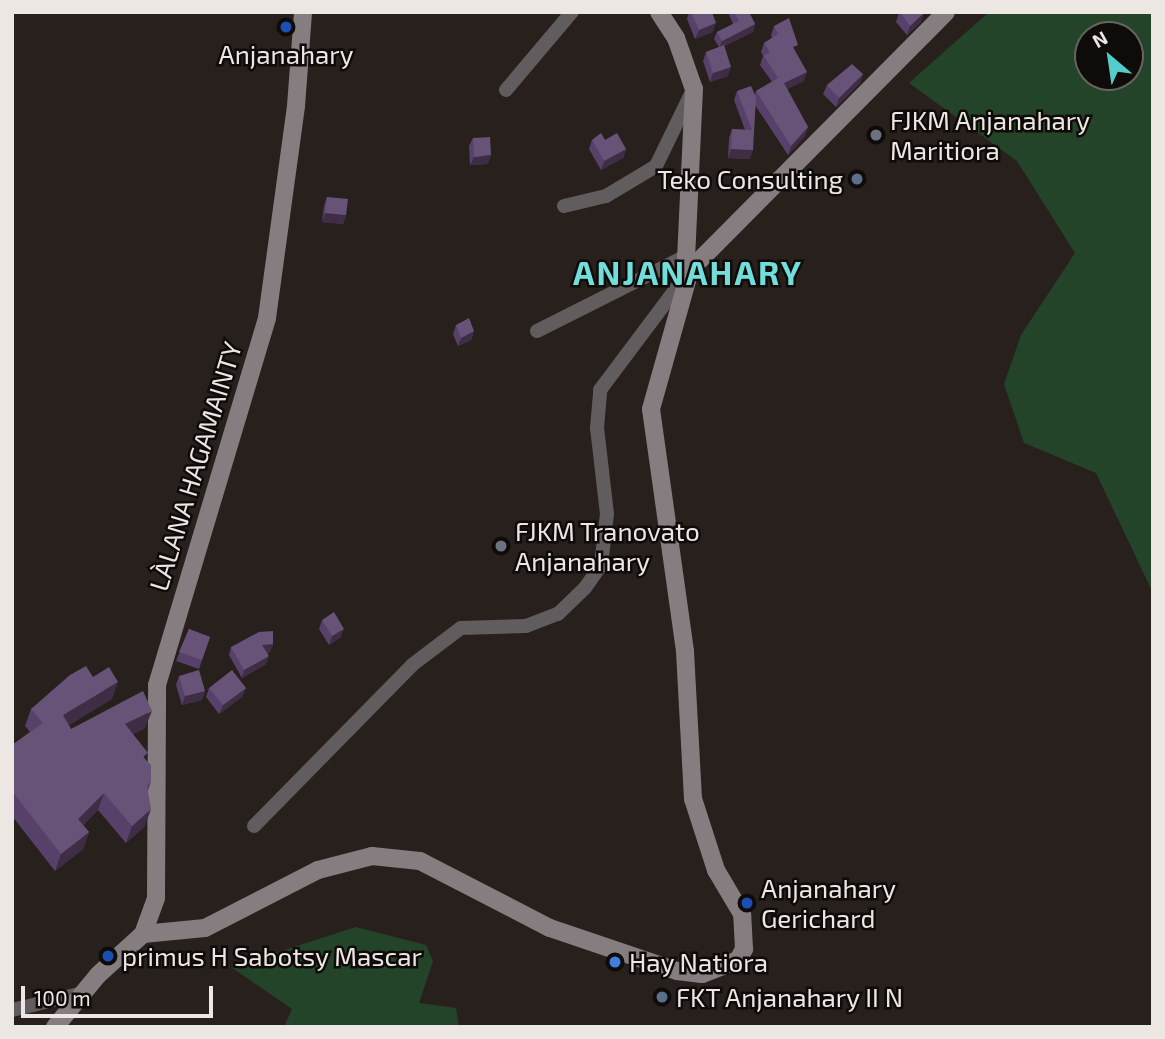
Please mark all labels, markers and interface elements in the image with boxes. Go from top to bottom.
marker: Anjanahary [278,19,294,35]
north arrow [1074,21,1144,91]
text: N [1088,26,1111,52]
place label: Anjanahary [219,38,353,70]
place label: FJKM Anjanahary Maritiora [890,104,1091,166]
marker: FJKM Anjanahary Maritiora [868,127,884,143]
place label: Teko Consulting [657,163,843,195]
marker: Teko Consulting [849,171,865,187]
district label: ANJANAHARY [574,253,802,293]
street label: LÀLANA HAGAMAINTY [142,337,248,595]
place label: FJKM Tranovato Anjanahary [515,515,700,576]
marker: FJKM Tranovato Anjanahary [493,538,509,554]
place label: Anjanahary Gerichard [761,872,896,934]
marker: Anjanahary Gerichard [739,895,755,911]
place label: primus H Sabotsy Mascar [122,940,422,972]
place label: Hay Natiora [629,946,769,978]
marker: primus H Sabotsy Mascar [100,948,116,964]
marker: Hay Natiora [607,954,623,970]
scale bar [24,972,217,1016]
place label: FKT Anjanahary II N [676,981,905,1013]
text: 100 m [34,985,91,1010]
marker: FKT Anjanahary II N [654,989,670,1005]

